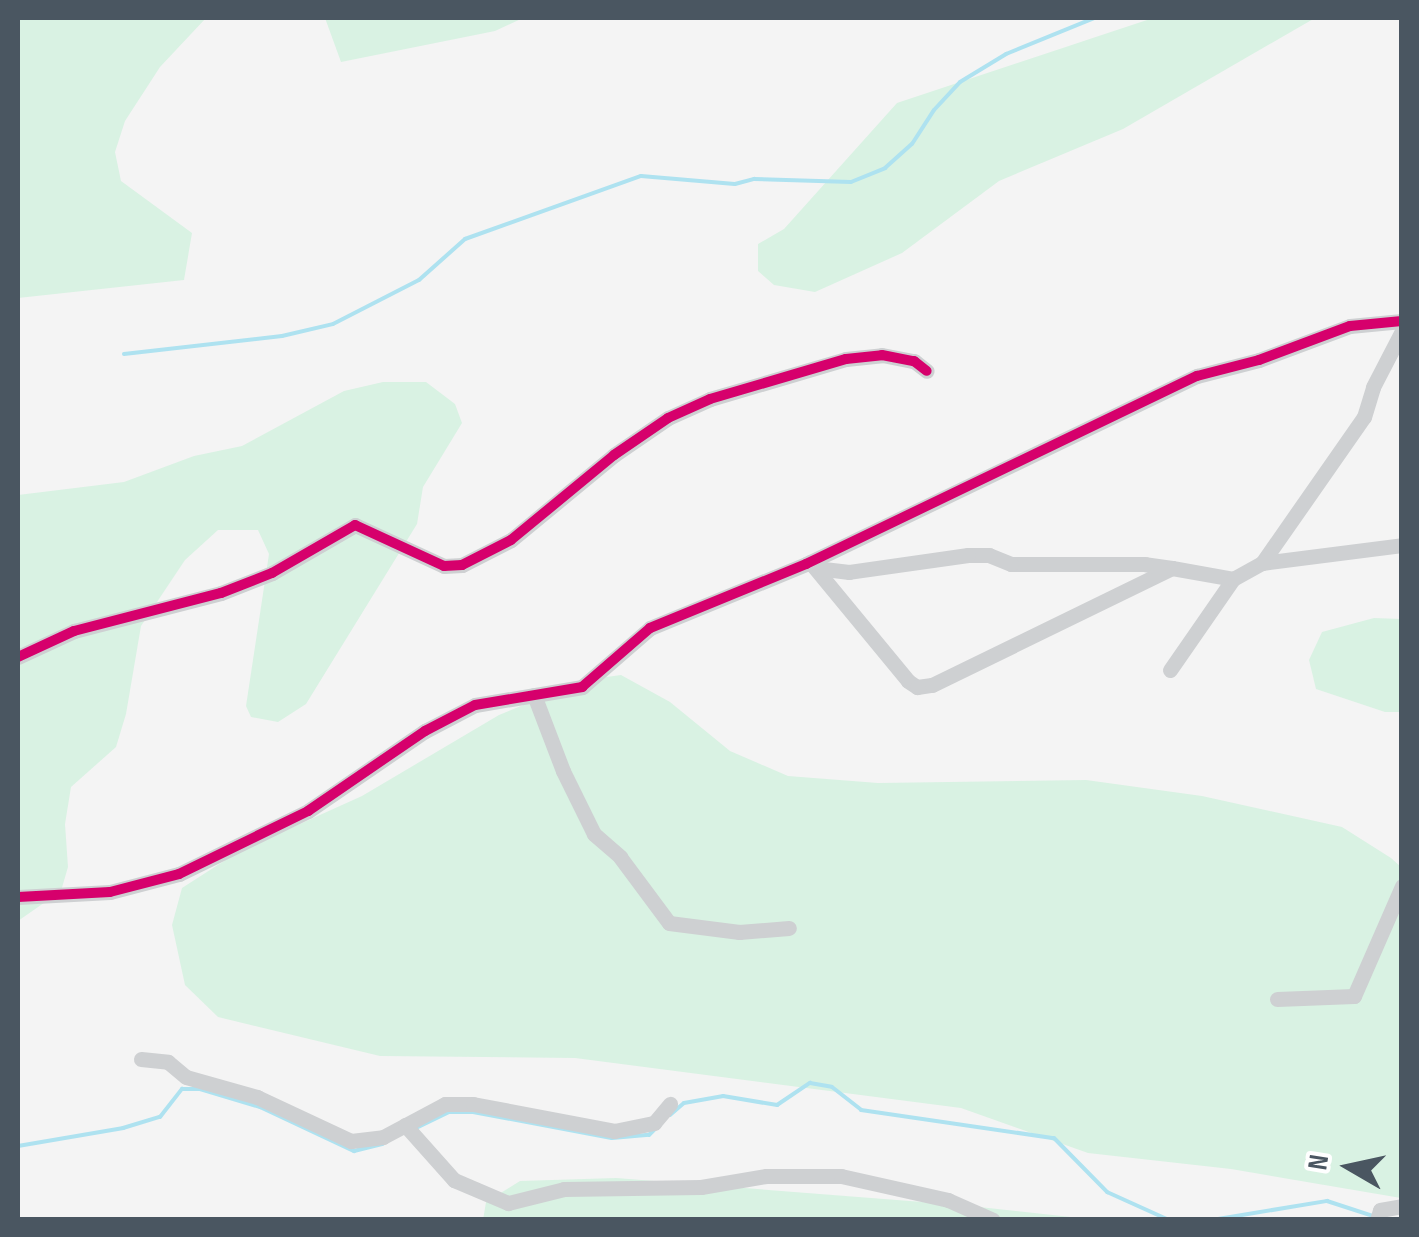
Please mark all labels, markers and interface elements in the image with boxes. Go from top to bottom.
north arrow [1299,1117,1399,1217]
text: N [1301,1152,1336,1172]

